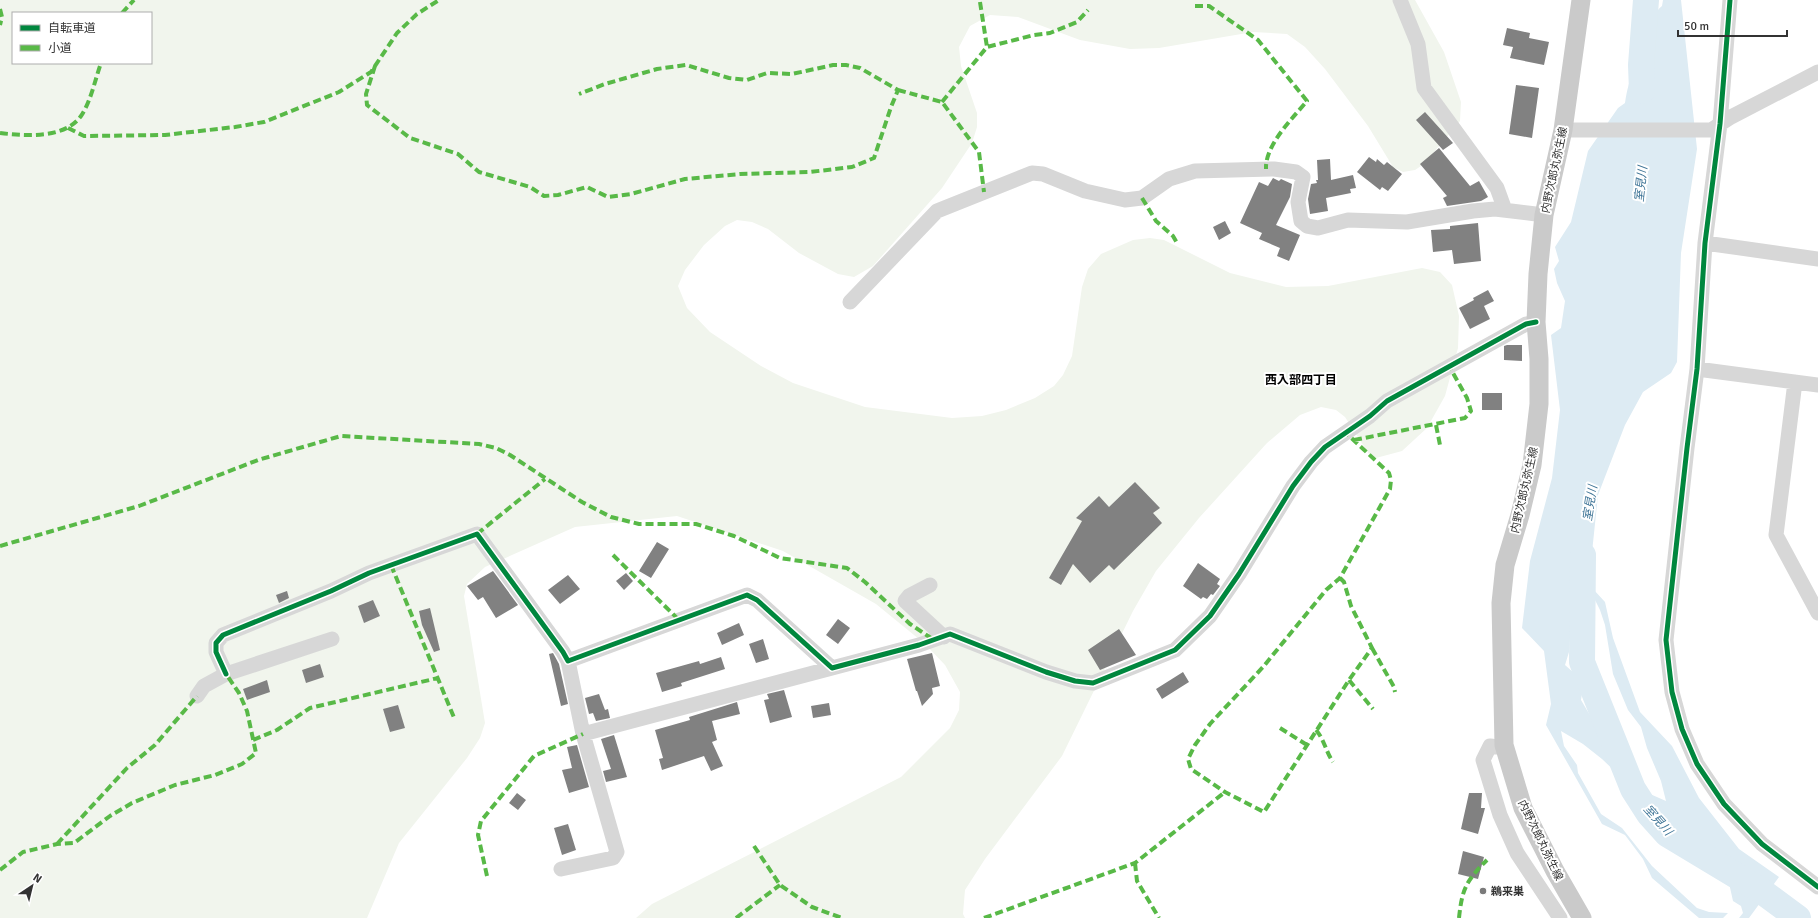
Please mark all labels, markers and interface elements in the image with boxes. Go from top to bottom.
legend [12,12,152,64]
scale bar [1678,12,1787,38]
text: 50 m [1684,19,1709,34]
text: 自転車道 [48,21,96,36]
text: 小道 [48,41,72,56]
street label: 内野次郎丸弥生線 [1539,126,1570,214]
water label: 室見川 [1632,163,1651,203]
district label: 西入部四丁目 [1265,373,1337,388]
street label: 内野次郎丸弥生線 [1508,446,1541,534]
water label: 室見川 [1580,482,1601,522]
street label: 内野次郎丸弥生線 [1515,798,1566,883]
water label: 室見川 [1640,802,1677,840]
north arrow [12,866,52,906]
text: N [31,871,44,886]
place label: 鵜来巣 [1490,885,1524,898]
marker: 鵜来巣 [1478,886,1488,896]

